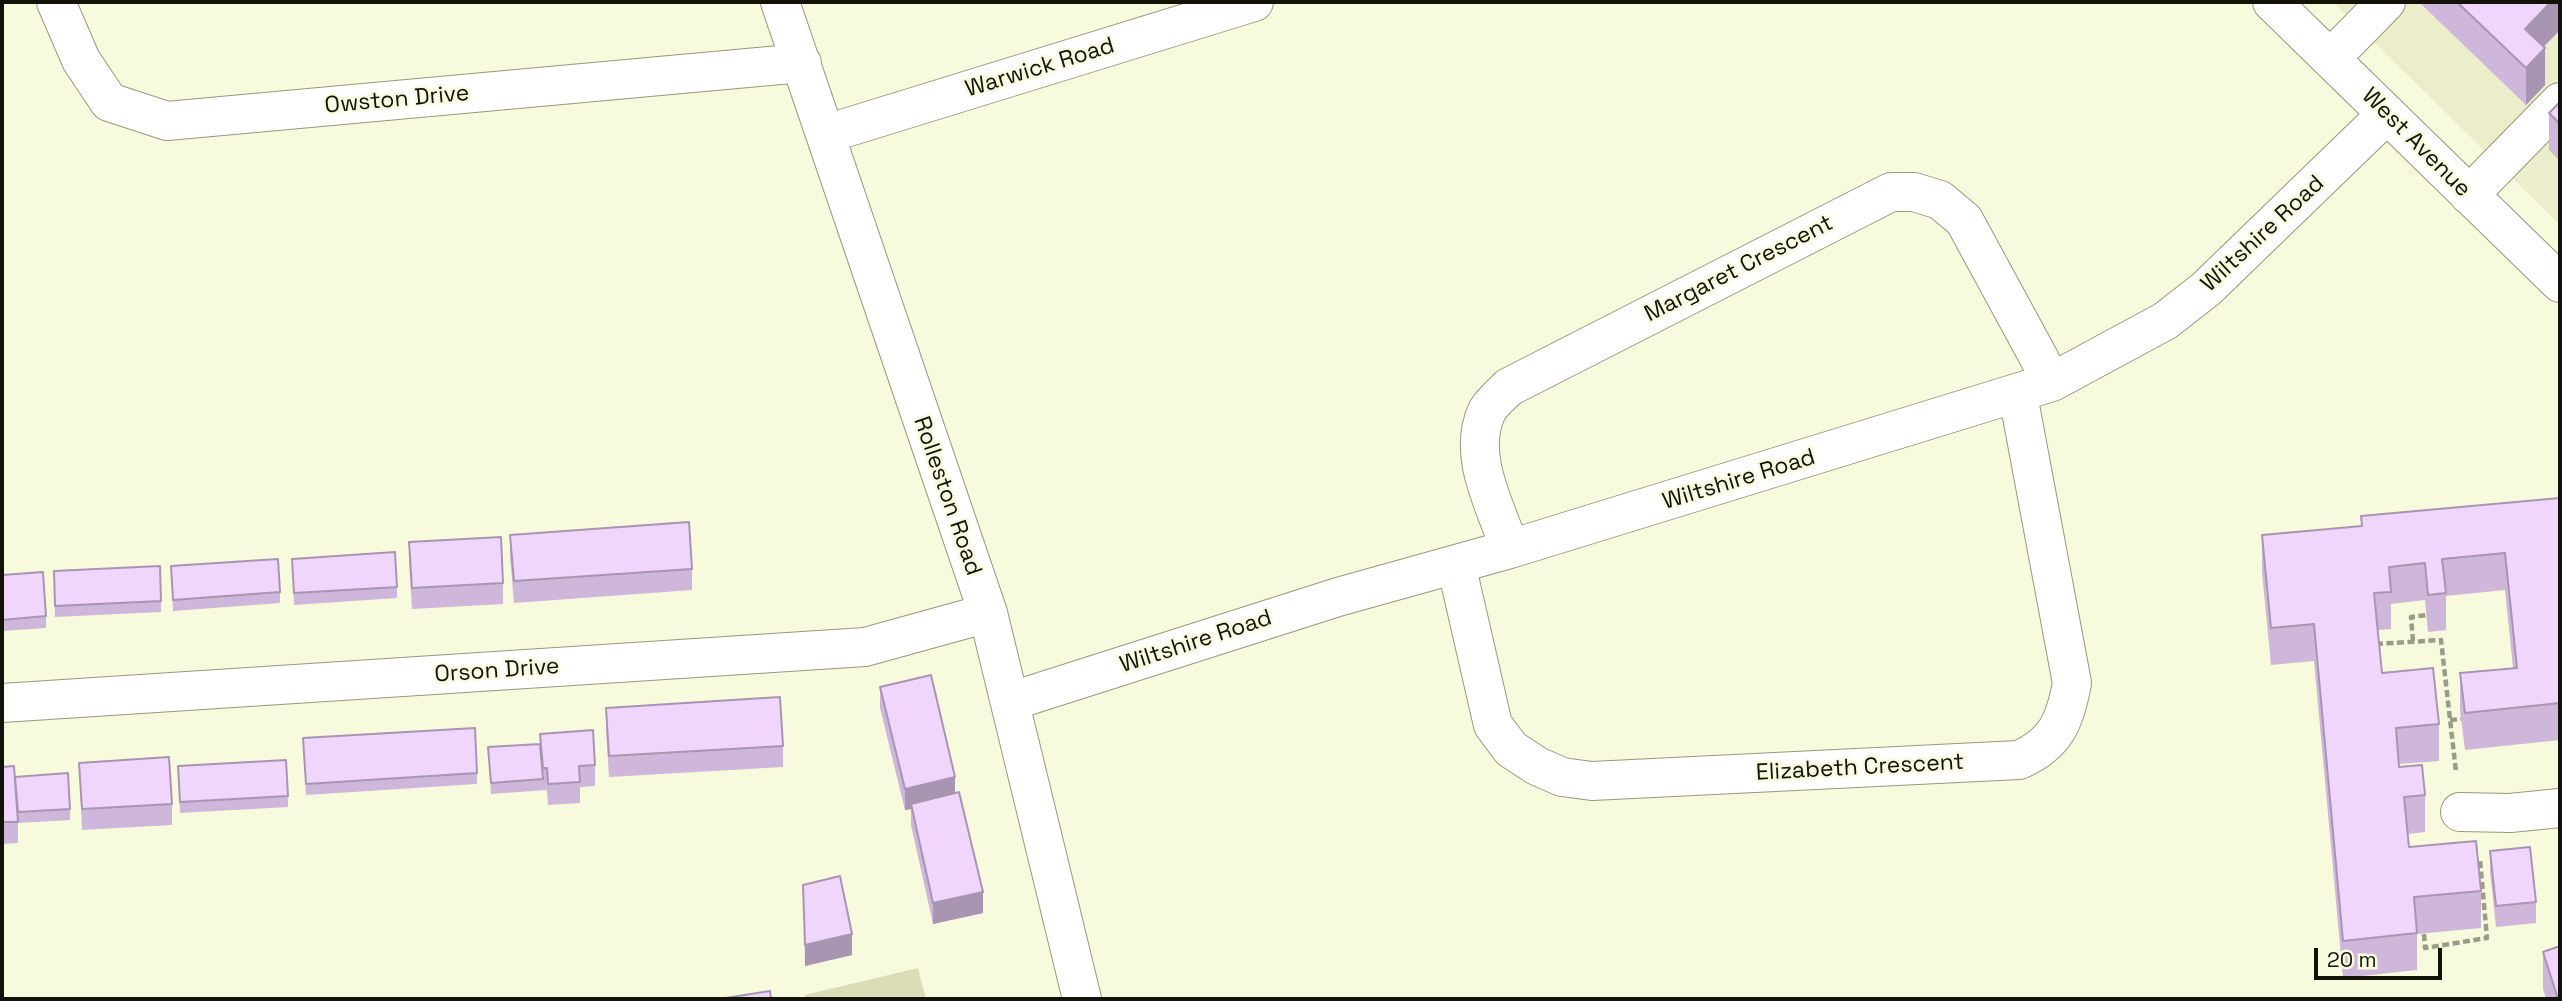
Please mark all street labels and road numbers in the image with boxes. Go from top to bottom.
street label: Warwick Road [962,32,1118,104]
street label: Owston Drive [324,80,470,120]
street label: West Avenue [2356,83,2476,203]
street label: Wiltshire Road [2196,170,2330,298]
street label: Margaret Crescent [1640,210,1838,328]
street label: Rolleston Road [907,413,987,579]
street label: Wiltshire Road [1659,444,1819,516]
street label: Wiltshire Road [1117,604,1275,680]
street label: Orson Drive [434,653,560,689]
street label: Elizabeth Crescent [1755,749,1965,787]

